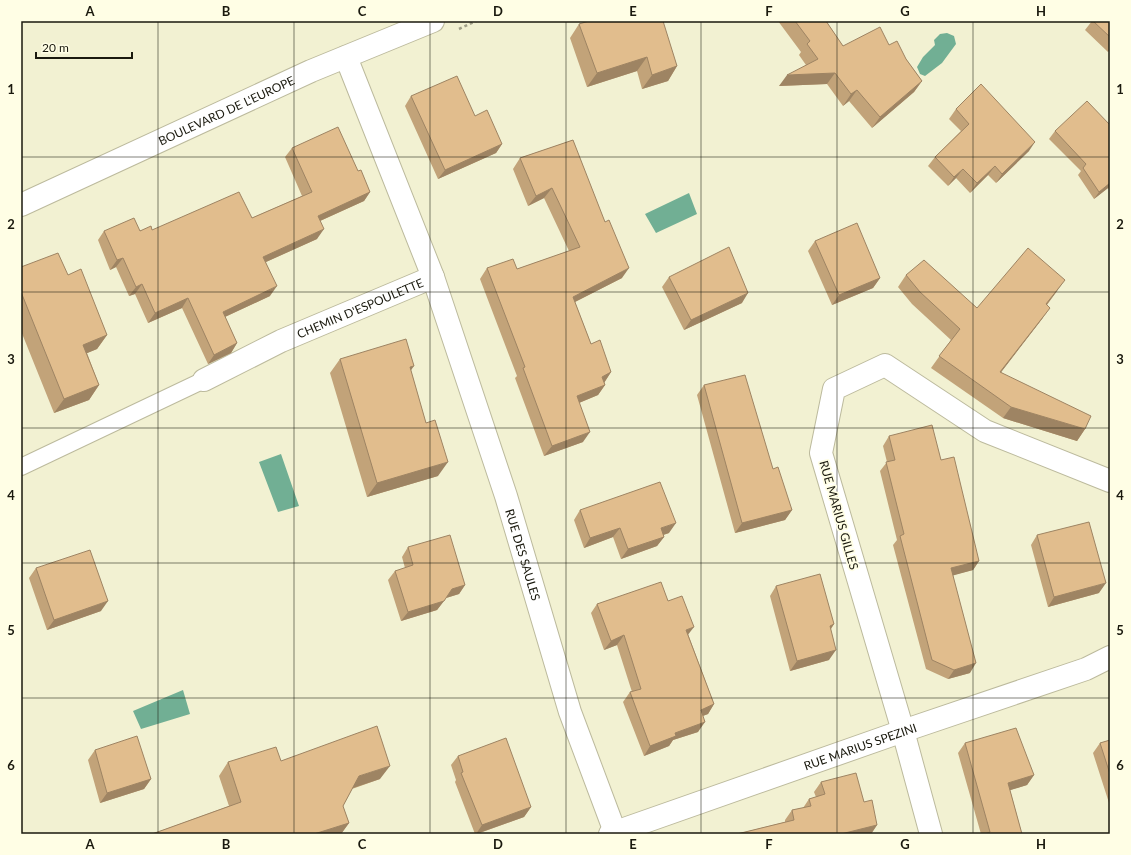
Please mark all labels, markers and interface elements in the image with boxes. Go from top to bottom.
text: A [84,3,95,19]
text: B [222,3,231,19]
text: C [358,3,367,19]
text: D [493,3,503,19]
text: E [629,3,637,19]
text: F [765,3,773,19]
text: G [900,3,910,19]
text: H [1036,3,1046,19]
scale bar [36,34,132,60]
text: 20 m [42,40,69,55]
street label: BOULEVARD DE L'EUROPE [156,72,297,148]
text: 1 [7,81,15,97]
text: 1 [1116,81,1124,97]
text: 2 [7,216,15,232]
text: 2 [1116,216,1124,232]
street label: CHEMIN D'ESPOULETTE [294,274,426,341]
text: 3 [7,351,15,367]
text: 3 [1116,351,1124,367]
street label: RUE MARIUS GILLES [816,459,862,571]
text: 4 [7,487,15,503]
text: 4 [1116,487,1124,503]
street label: RUE DES SAULES [503,507,544,602]
text: 5 [7,622,15,638]
text: 5 [1116,622,1124,638]
street label: RUE MARIUS SPEZINI [801,719,918,773]
text: 6 [7,757,15,773]
text: 6 [1116,757,1124,773]
text: A [84,836,95,852]
text: B [222,836,231,852]
text: C [358,836,367,852]
text: D [493,836,503,852]
text: E [629,836,637,852]
text: F [765,836,773,852]
text: G [900,836,910,852]
text: H [1036,836,1046,852]

